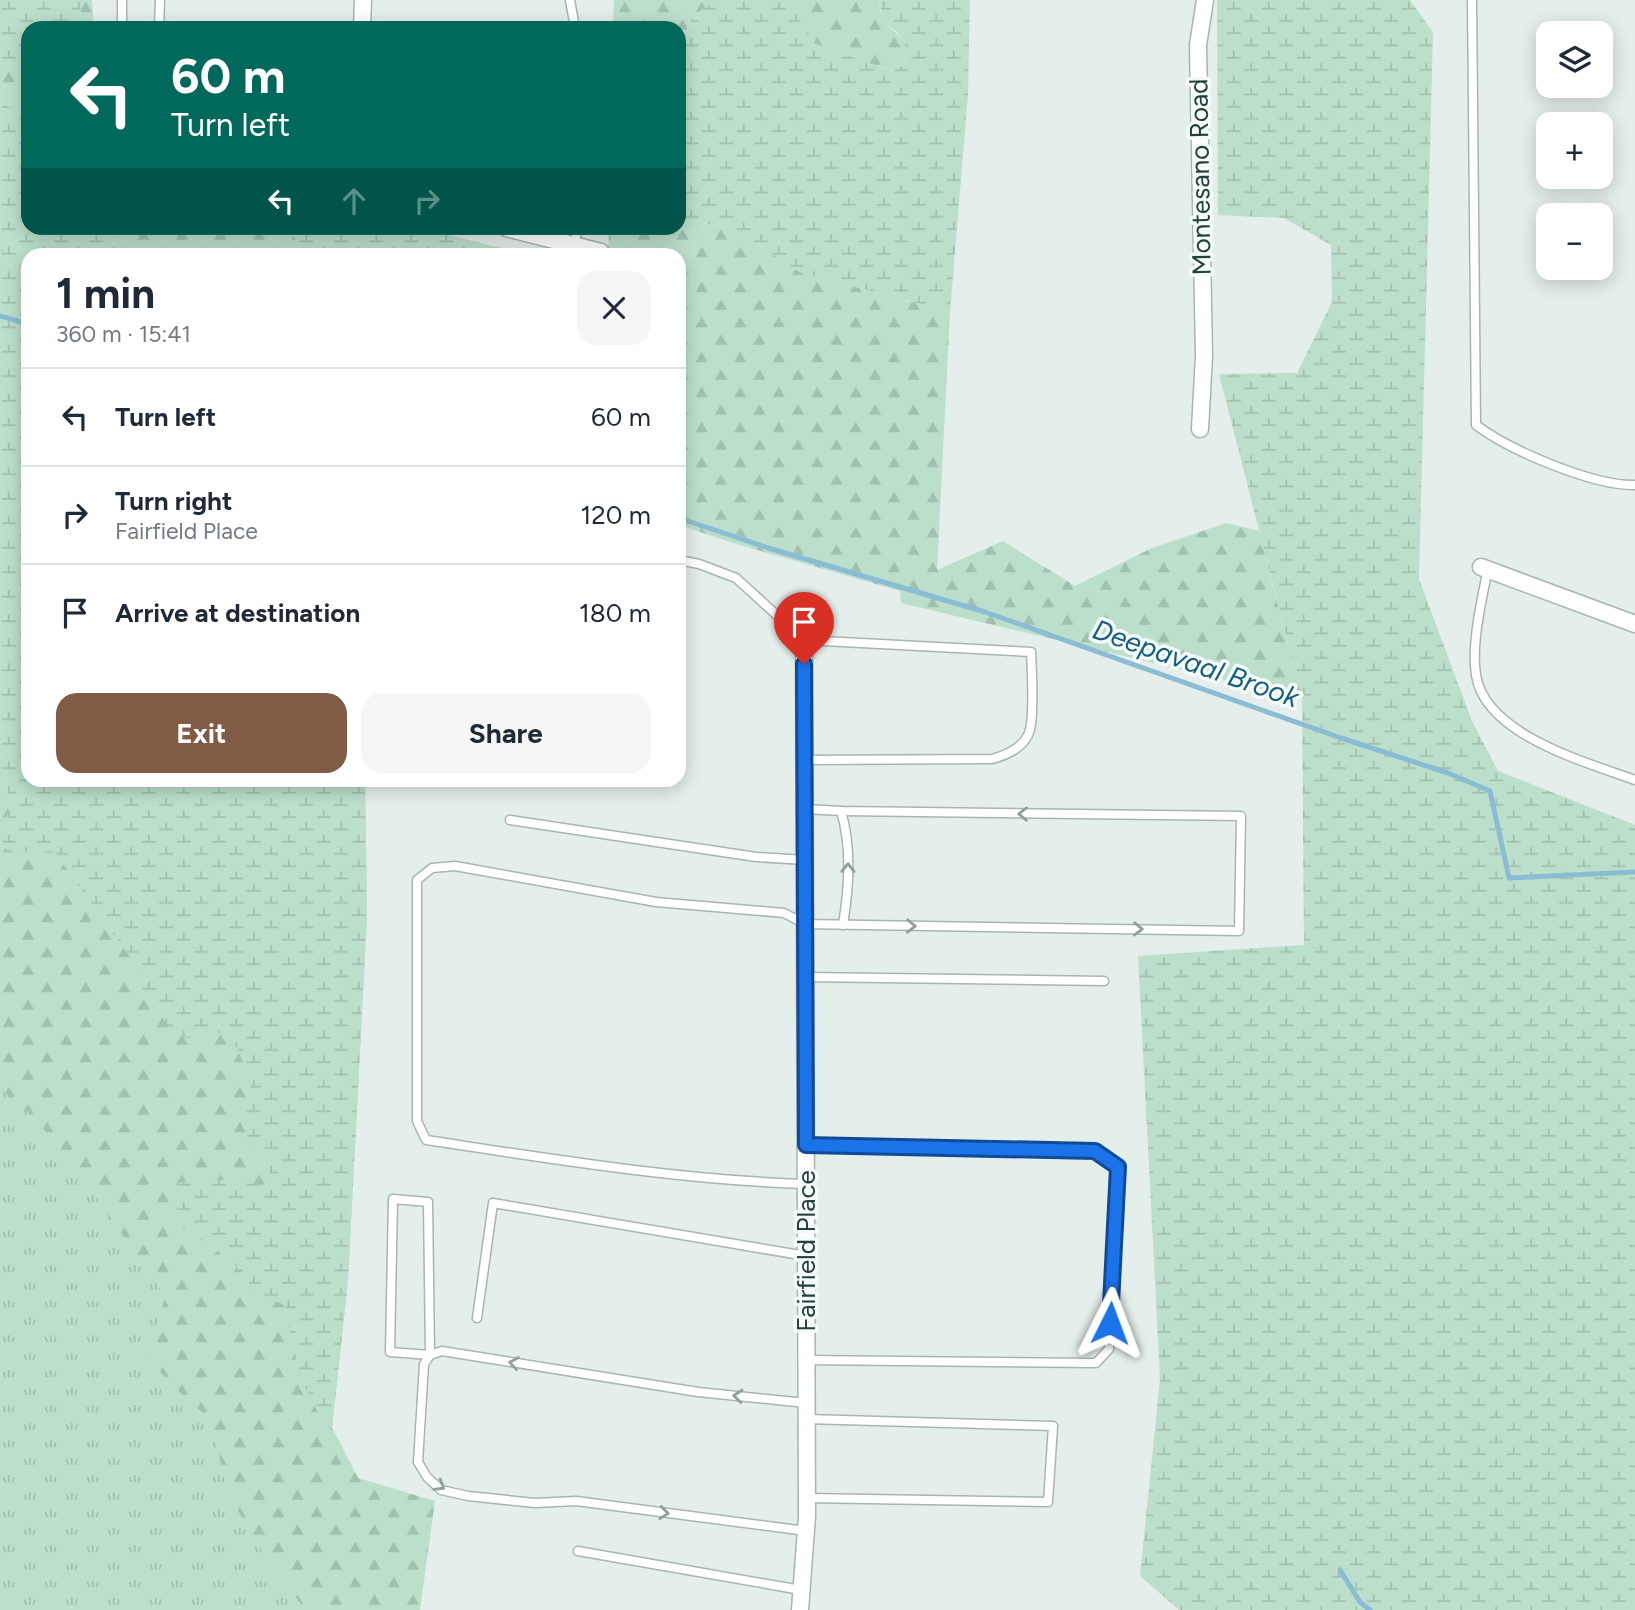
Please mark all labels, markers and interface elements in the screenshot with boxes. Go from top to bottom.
map controls [1536,21,1613,280]
button: layers [1536,21,1613,98]
text: 60 m [171,46,286,105]
icon: left [56,49,147,140]
street label: Montesano Road [1182,78,1218,276]
text: Turn left [171,106,290,144]
button: + [1536,112,1613,189]
icon: left [262,182,300,220]
icon: ahead [335,182,373,220]
icon: right [408,182,446,220]
button: − [1536,203,1613,280]
text: 1 min [56,268,155,319]
button: close [577,271,651,345]
text: 360 m · 15:41 [56,320,191,348]
icon: left [56,398,94,436]
text: Turn left [115,401,216,433]
text: 60 m [591,401,651,433]
text: Turn right [115,485,232,517]
icon: right [56,496,94,534]
text: 120 m [581,499,651,531]
text: Fairfield Place [115,517,258,545]
pin [774,592,834,664]
icon: arrive [56,594,94,632]
text: Arrive at destination [115,597,360,629]
text: 180 m [579,597,651,629]
icon: arrive [785,603,823,641]
water label: Deepavaal Brook [1088,612,1305,715]
button: Exit [56,693,347,773]
button: Share [361,693,651,773]
one-way arrow [1017,806,1027,822]
one-way arrow [840,862,856,872]
one-way arrow [906,918,917,934]
one-way arrow [1134,921,1144,937]
street label: Fairfield Place [790,1170,822,1332]
position arrow [1073,1286,1147,1360]
one-way arrow [508,1356,519,1371]
one-way arrow [733,1389,744,1404]
one-way arrow [432,1478,445,1491]
one-way arrow [658,1505,670,1520]

